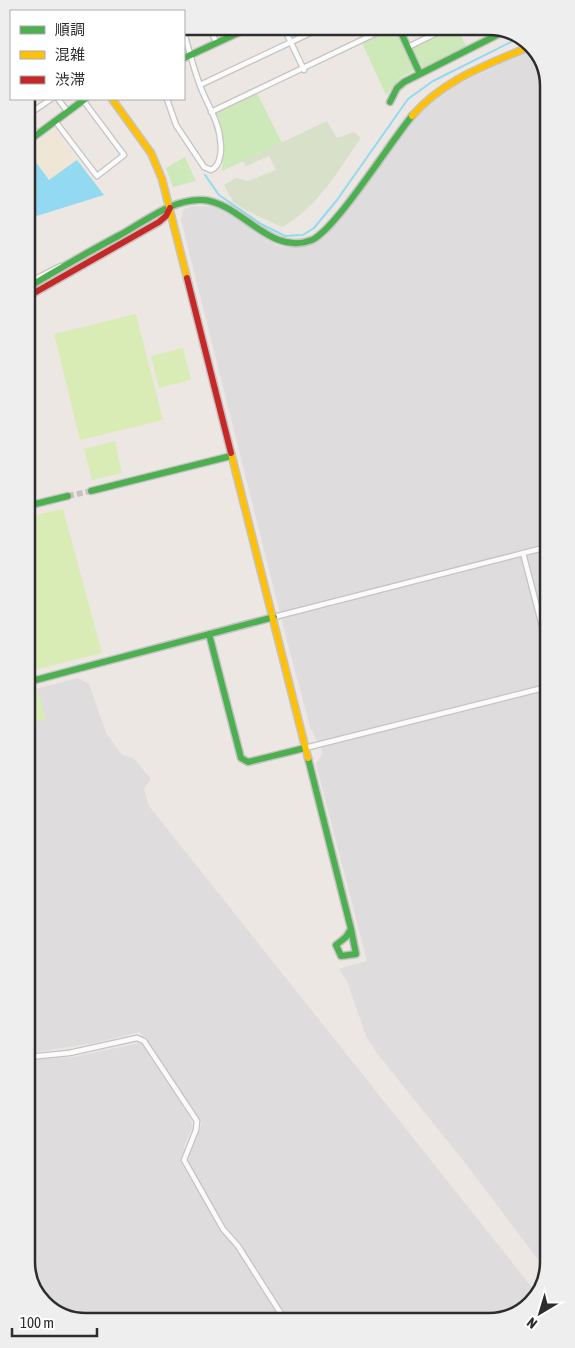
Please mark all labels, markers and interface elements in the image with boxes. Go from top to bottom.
legend [10,10,185,100]
text: 順調 [55,21,85,38]
text: 混雑 [55,46,85,63]
text: 渋滞 [55,71,85,88]
north arrow [515,1288,565,1338]
scale bar [12,1306,98,1338]
text: 100 m [20,1314,54,1331]
text: N [524,1314,540,1332]

